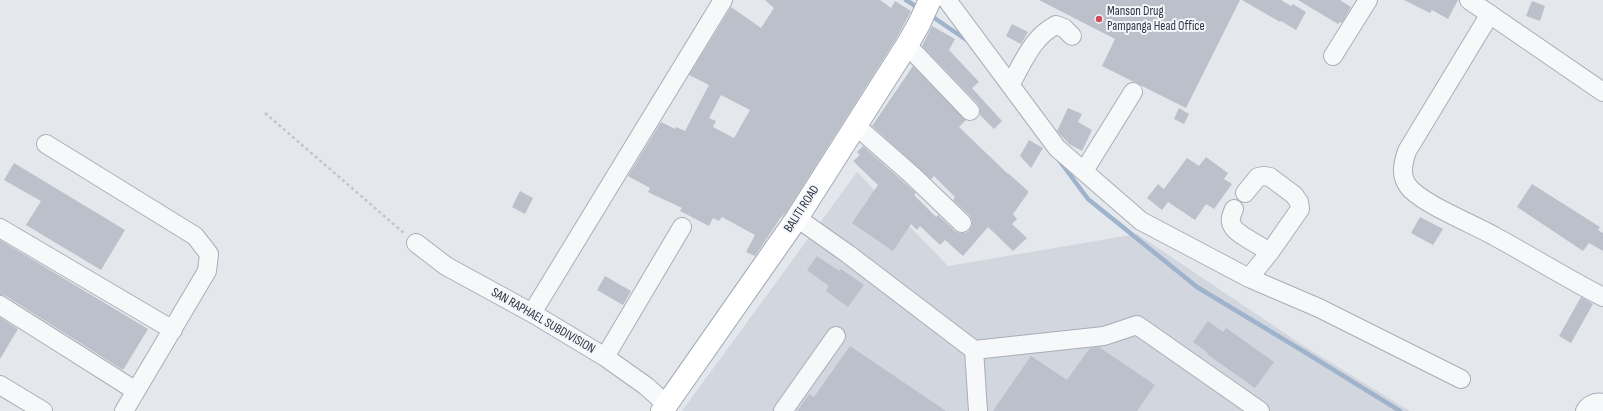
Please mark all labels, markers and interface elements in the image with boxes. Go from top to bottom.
place label: Manson Drug Pampanga Head Office [1107,4,1205,35]
marker: Manson Drug Pampanga Head Office [1094,14,1104,24]
street label: BALITI ROAD [781,183,823,235]
street label: SAN RAPHAEL SUBDIVISION [488,285,598,357]

